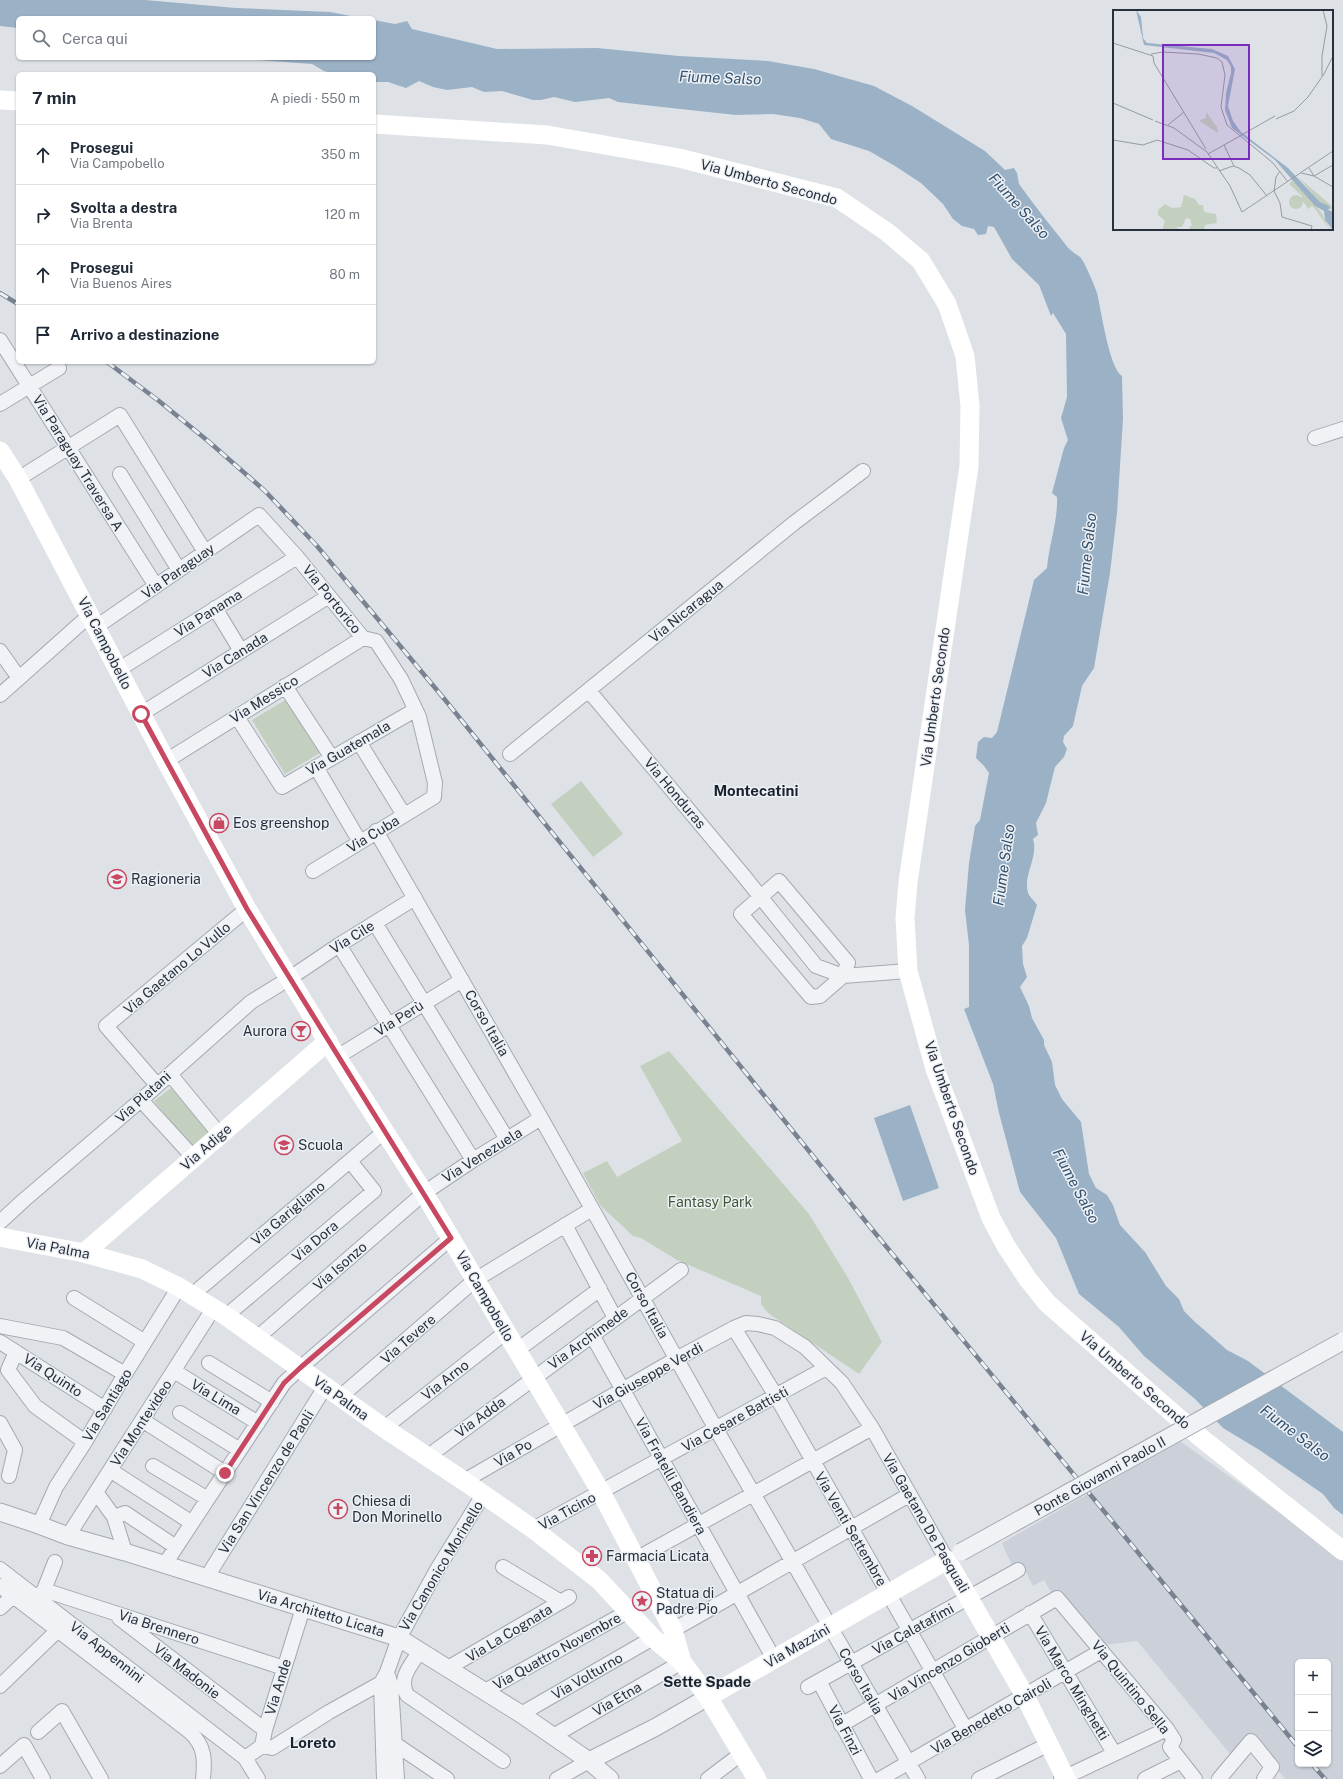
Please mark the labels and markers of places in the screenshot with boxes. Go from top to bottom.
shop icon: Eos greenshop [208,812,230,834]
place label: Eos greenshop [233,815,329,831]
school or university icon: Ragioneria [106,868,128,890]
place label: Ragioneria [131,871,201,887]
bar icon: Aurora [290,1020,312,1042]
place label: Aurora [243,1023,287,1039]
school or university icon: Scuola [273,1134,295,1156]
place label: Scuola [298,1137,343,1153]
place label: Chiesa di Don Morinello [352,1493,442,1525]
church icon: Chiesa di Don Morinello [327,1498,349,1520]
pharmacy icon: Farmacia Licata [581,1545,603,1567]
place label: Farmacia Licata [606,1548,709,1564]
place label: Statua di Padre Pio [656,1585,718,1617]
place icon: Statua di Padre Pio [631,1590,653,1612]

